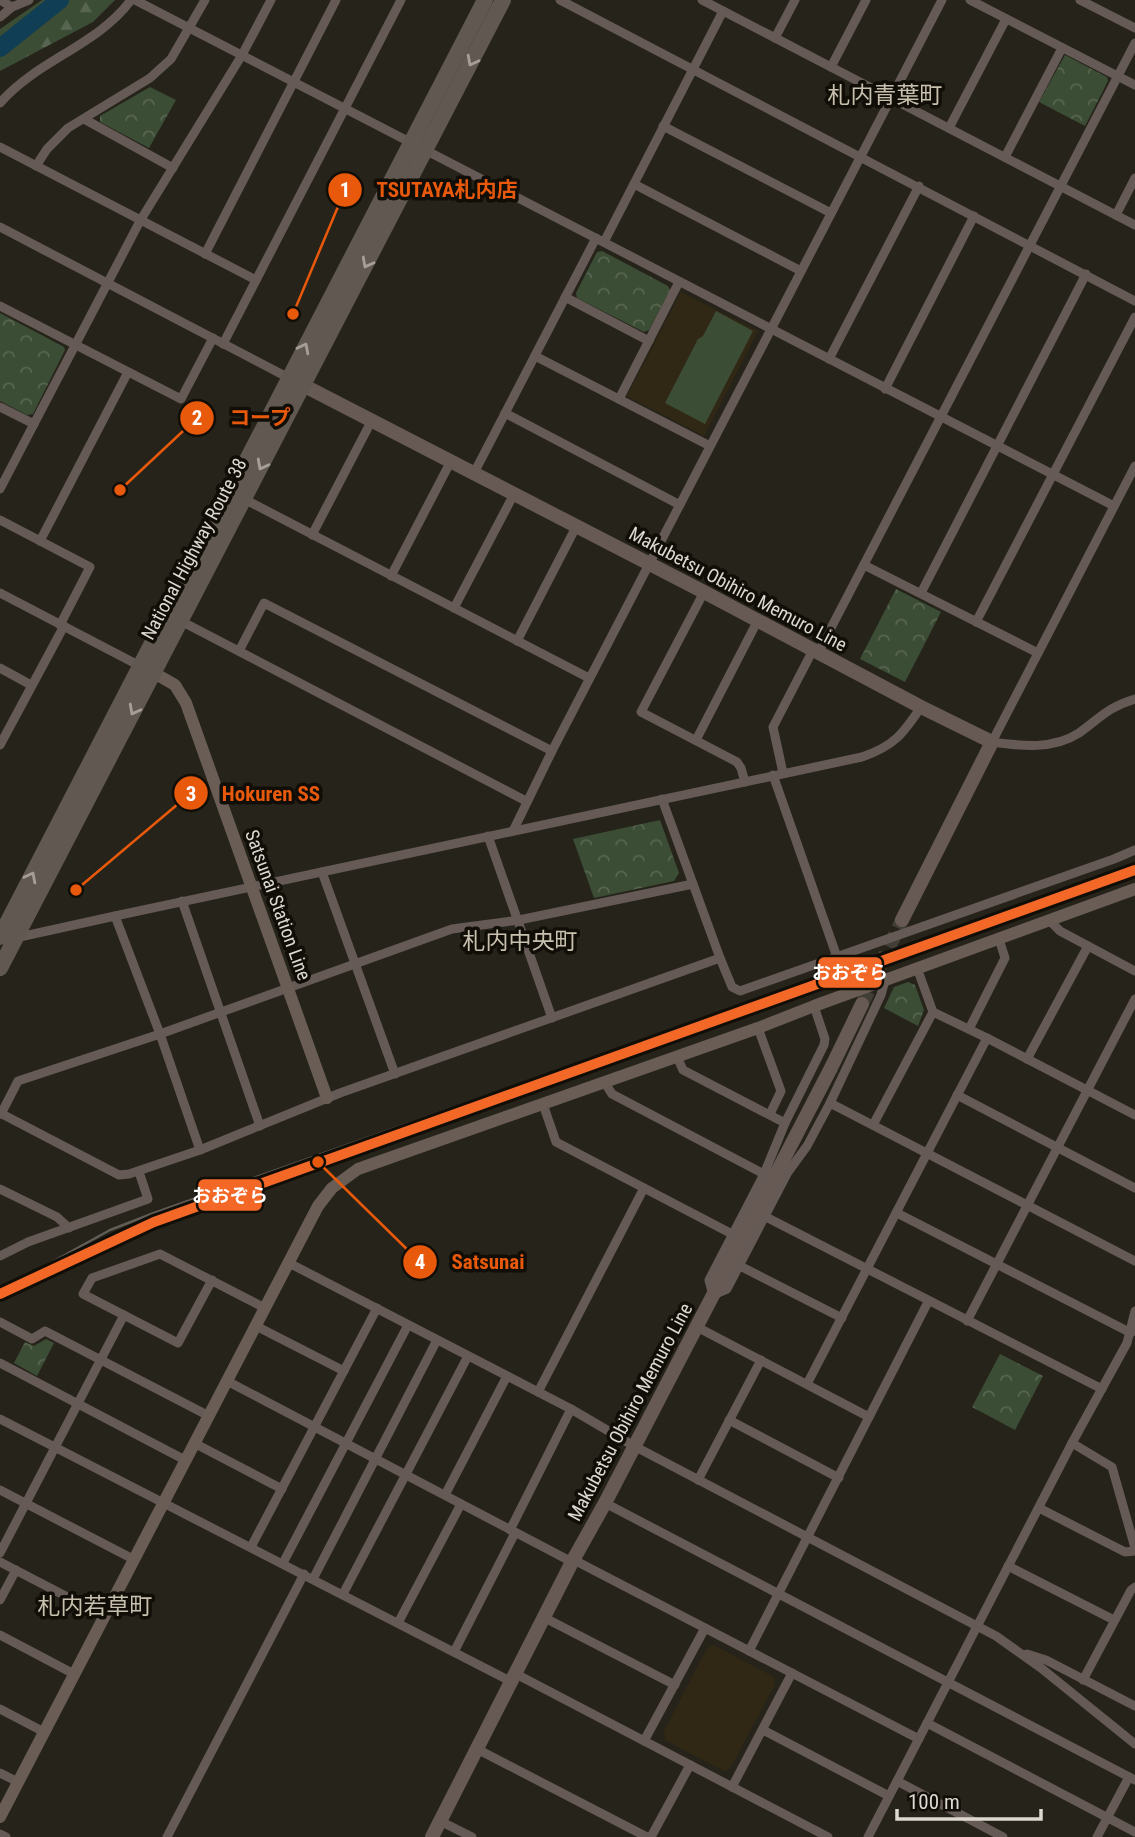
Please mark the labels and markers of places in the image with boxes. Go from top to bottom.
callout: TSUTAYA札内店 [328,169,532,211]
callout: コープ [180,397,306,439]
callout: Hokuren SS [173,772,334,814]
callout: Satsunai [402,1241,538,1283]

